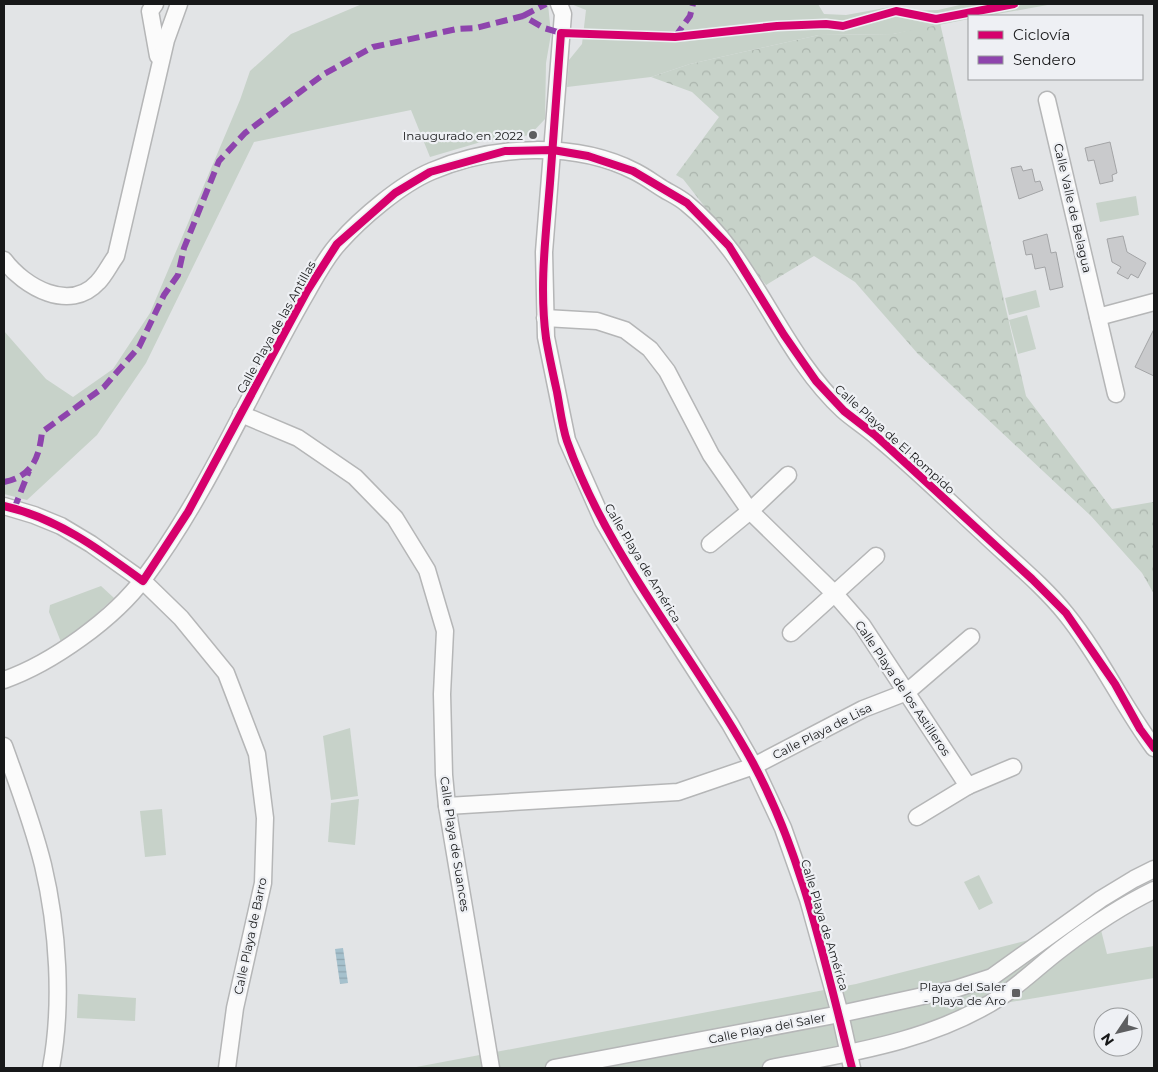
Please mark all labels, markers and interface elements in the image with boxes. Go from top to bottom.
legend [968,15,1143,80]
text: Ciclovía [1013,25,1070,44]
text: Sendero [1013,50,1076,69]
place label: Inaugurado en 2022 [403,128,523,143]
marker: Inaugurado en 2022 [527,129,539,141]
street label: Calle Valle de Belagua [1051,142,1095,274]
street label: Calle Playa de las Antillas [233,258,319,396]
street label: Calle Playa de El Rompido [832,381,958,497]
street label: Calle Playa de América [601,501,685,625]
street label: Calle Playa de los Astilleros [852,617,954,759]
street label: Calle Playa de Lisa [770,700,874,762]
street label: Calle Playa de Suances [437,775,473,913]
street label: Calle Playa de América [798,858,852,992]
street label: Calle Playa de Barro [230,876,270,996]
place label: Playa del Saler - Playa de Aro [919,979,1006,1008]
marker: Playa del Saler - Playa de Aro [1010,987,1022,999]
north arrow [1093,1007,1143,1057]
street label: Calle Playa del Saler [707,1009,827,1047]
text: N [1097,1030,1118,1049]

